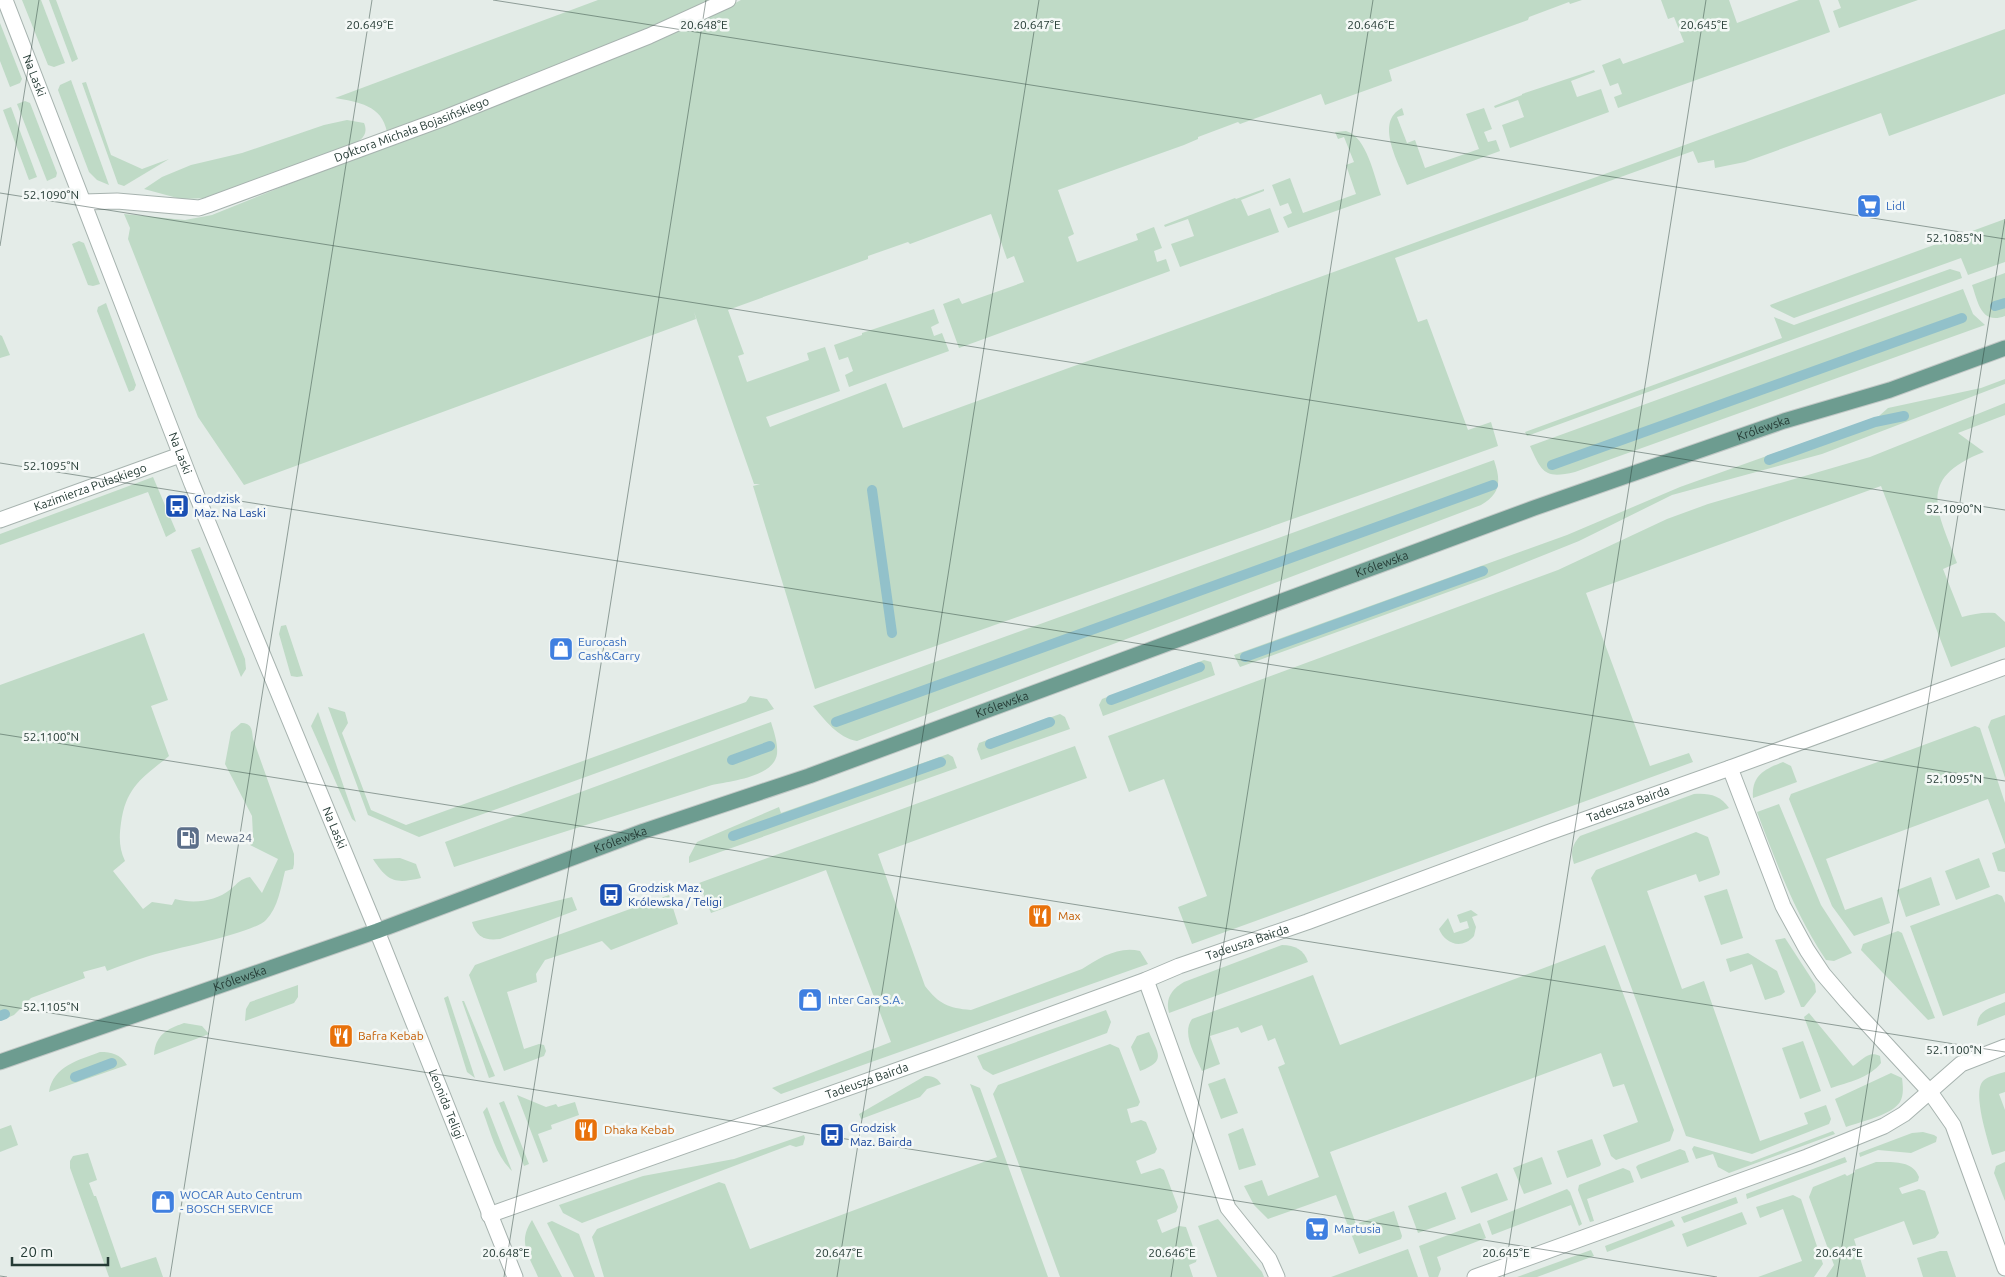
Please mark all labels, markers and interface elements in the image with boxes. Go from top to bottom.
text: 20.649°E [346,18,394,31]
text: 20.648°E [680,18,728,31]
text: 20.647°E [1013,18,1061,31]
text: 20.646°E [1347,18,1395,31]
text: 20.645°E [1680,18,1728,31]
street label: Na Laski [21,53,49,98]
street label: Doktora Michała Bojasińskiego [332,94,491,164]
text: 52.1090°N [23,188,79,201]
supermarket icon: Lidl [1856,193,1882,219]
place label: Lidl [1886,199,1905,212]
text: 52.1085°N [1926,231,1982,244]
street label: Królewska [1735,413,1791,443]
street label: Na Laski [167,430,195,476]
text: 52.1095°N [23,459,79,472]
street label: Kazimierza Pułaskiego [32,461,148,513]
place label: Grodzisk Maz. Na Laski [194,492,266,519]
bus stop icon: Grodzisk Maz. Na Laski [164,493,190,519]
text: 52.1090°N [1926,502,1982,515]
street label: Królewska [1354,548,1410,579]
place label: Eurocash Cash&Carry [578,635,640,662]
shop icon: Eurocash Cash&Carry [548,636,574,662]
street label: Królewska [974,688,1030,720]
text: 52.1100°N [23,730,79,743]
text: 52.1095°N [1926,772,1982,785]
street label: Tadeusza Bairda [1585,783,1671,824]
street label: Na Laski [320,805,349,851]
street label: Królewska [592,824,648,855]
fuel station icon: Mewa24 [175,825,201,851]
place label: Mewa24 [206,831,252,844]
place label: Grodzisk Maz. Królewska / Teligi [628,881,722,908]
bus stop icon: Grodzisk Maz. Królewska / Teligi [598,882,624,908]
restaurant icon: Max [1027,903,1053,929]
place label: Max [1058,909,1081,922]
street label: Tadeusza Bairda [1204,922,1291,962]
street label: Królewska [211,963,268,993]
shop icon: Inter Cars S.A. [797,987,823,1013]
place label: Inter Cars S.A. [828,993,903,1006]
text: 52.1105°N [23,1000,79,1013]
restaurant icon: Bafra Kebab [328,1023,354,1049]
place label: Bafra Kebab [358,1029,424,1042]
text: 52.1100°N [1926,1043,1982,1056]
street label: Tadeusza Bairda [824,1060,910,1101]
street label: Leonida Teligi [427,1067,466,1141]
restaurant icon: Dhaka Kebab [573,1117,599,1143]
place label: Grodzisk Maz. Bairda [850,1121,912,1148]
bus stop icon: Grodzisk Maz. Bairda [819,1122,845,1148]
place label: Dhaka Kebab [604,1123,674,1136]
place label: WOCAR Auto Centrum - BOSCH SERVICE [180,1188,302,1215]
shop icon: WOCAR Auto Centrum - BOSCH SERVICE [150,1189,176,1215]
supermarket icon: Martusia [1304,1216,1330,1242]
place label: Martusia [1334,1222,1381,1235]
scale bar [12,1234,109,1266]
text: 20 m [20,1243,53,1260]
text: 20.648°E [482,1246,530,1259]
text: 20.647°E [815,1246,863,1259]
text: 20.646°E [1148,1246,1196,1259]
text: 20.645°E [1482,1246,1530,1259]
text: 20.644°E [1815,1246,1863,1259]

